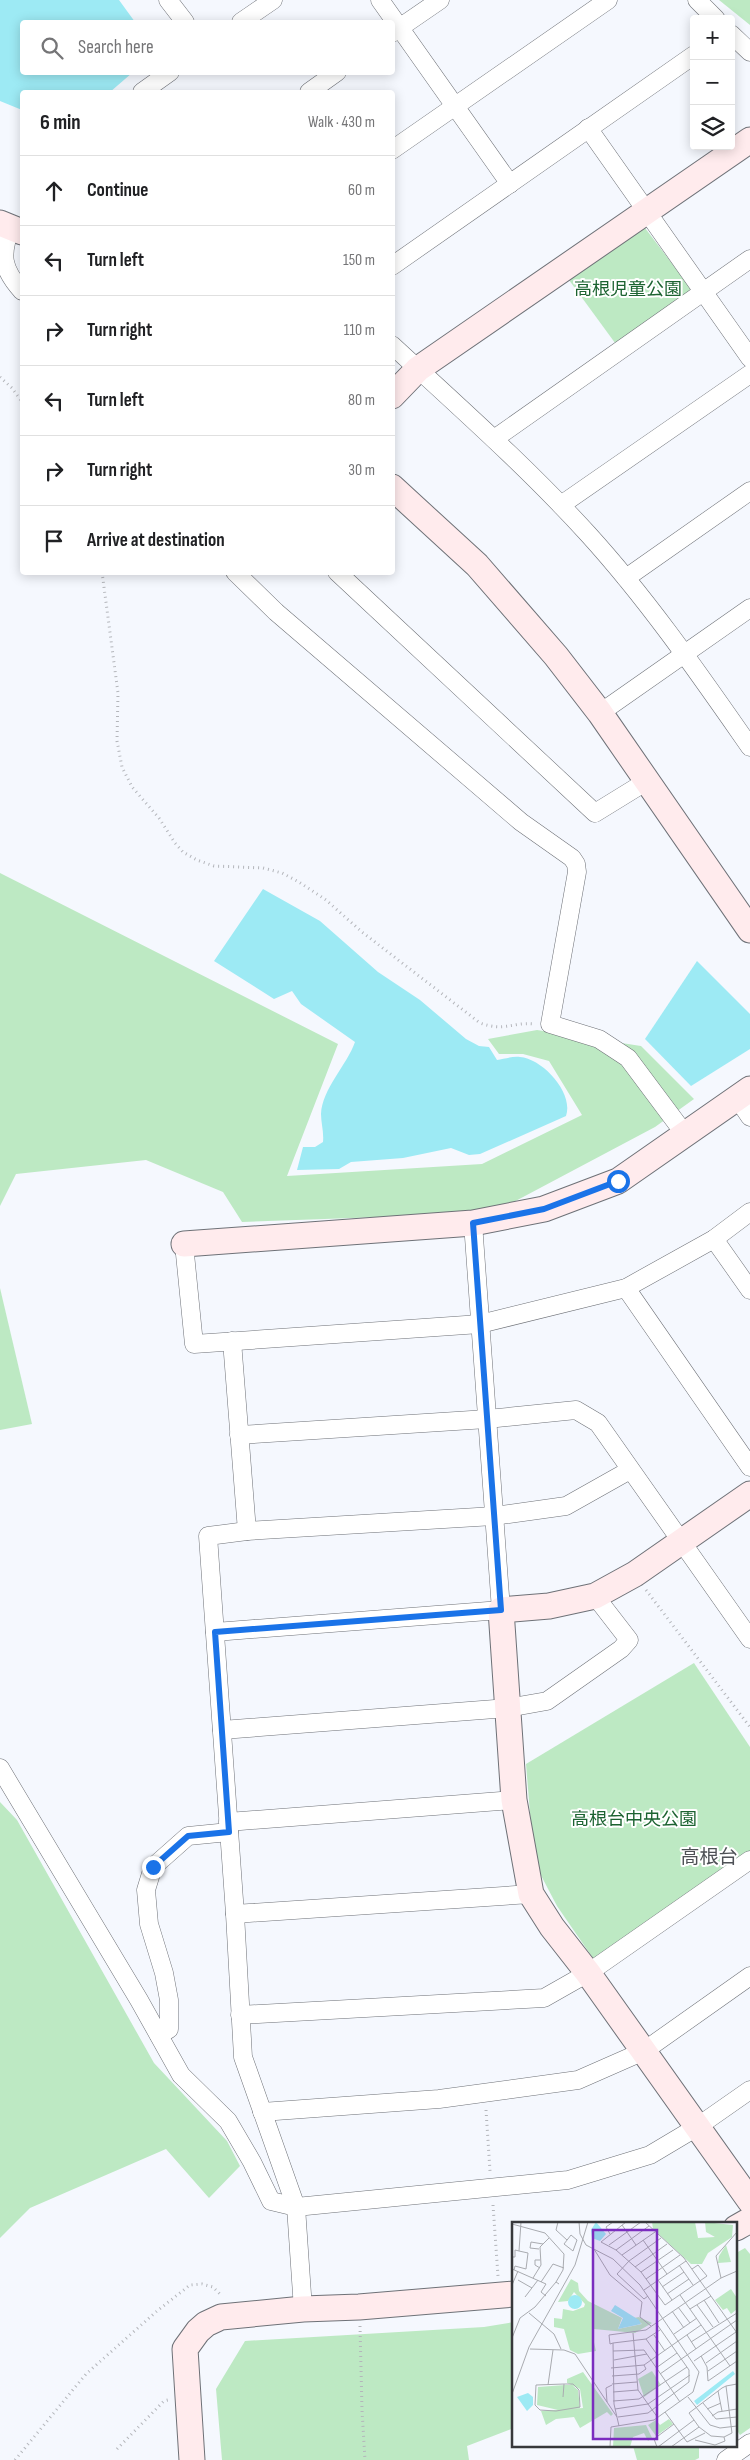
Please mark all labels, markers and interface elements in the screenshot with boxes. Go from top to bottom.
map controls [690,15,735,150]
button: + [690,15,735,60]
search box [20,20,395,75]
icon: search [38,34,66,62]
text: Search here [78,36,154,59]
button: − [690,60,735,105]
button: layers [690,105,735,150]
text: 6 min [40,110,81,135]
text: Walk · 430 m [308,113,375,132]
icon: ahead [40,177,68,205]
text: Continue [87,179,148,202]
text: 60 m [348,181,375,200]
icon: left [40,247,68,275]
text: Turn left [87,249,144,272]
text: 150 m [343,251,375,270]
park label: 高根児童公園 [574,279,682,300]
icon: right [40,317,68,345]
text: Turn right [87,319,152,342]
text: 110 m [344,321,375,340]
icon: left [40,387,68,415]
text: Turn left [87,389,144,412]
text: 80 m [348,391,375,410]
icon: right [40,457,68,485]
text: Turn right [87,459,152,482]
text: 30 m [348,461,375,480]
icon: arrive [40,527,68,555]
text: Arrive at destination [87,529,225,552]
route start [607,1170,630,1193]
park label: 高根台中央公園 [571,1809,697,1830]
district label: 高根台 [680,1846,738,1869]
route end [142,1856,165,1879]
inset map [512,2222,738,2448]

